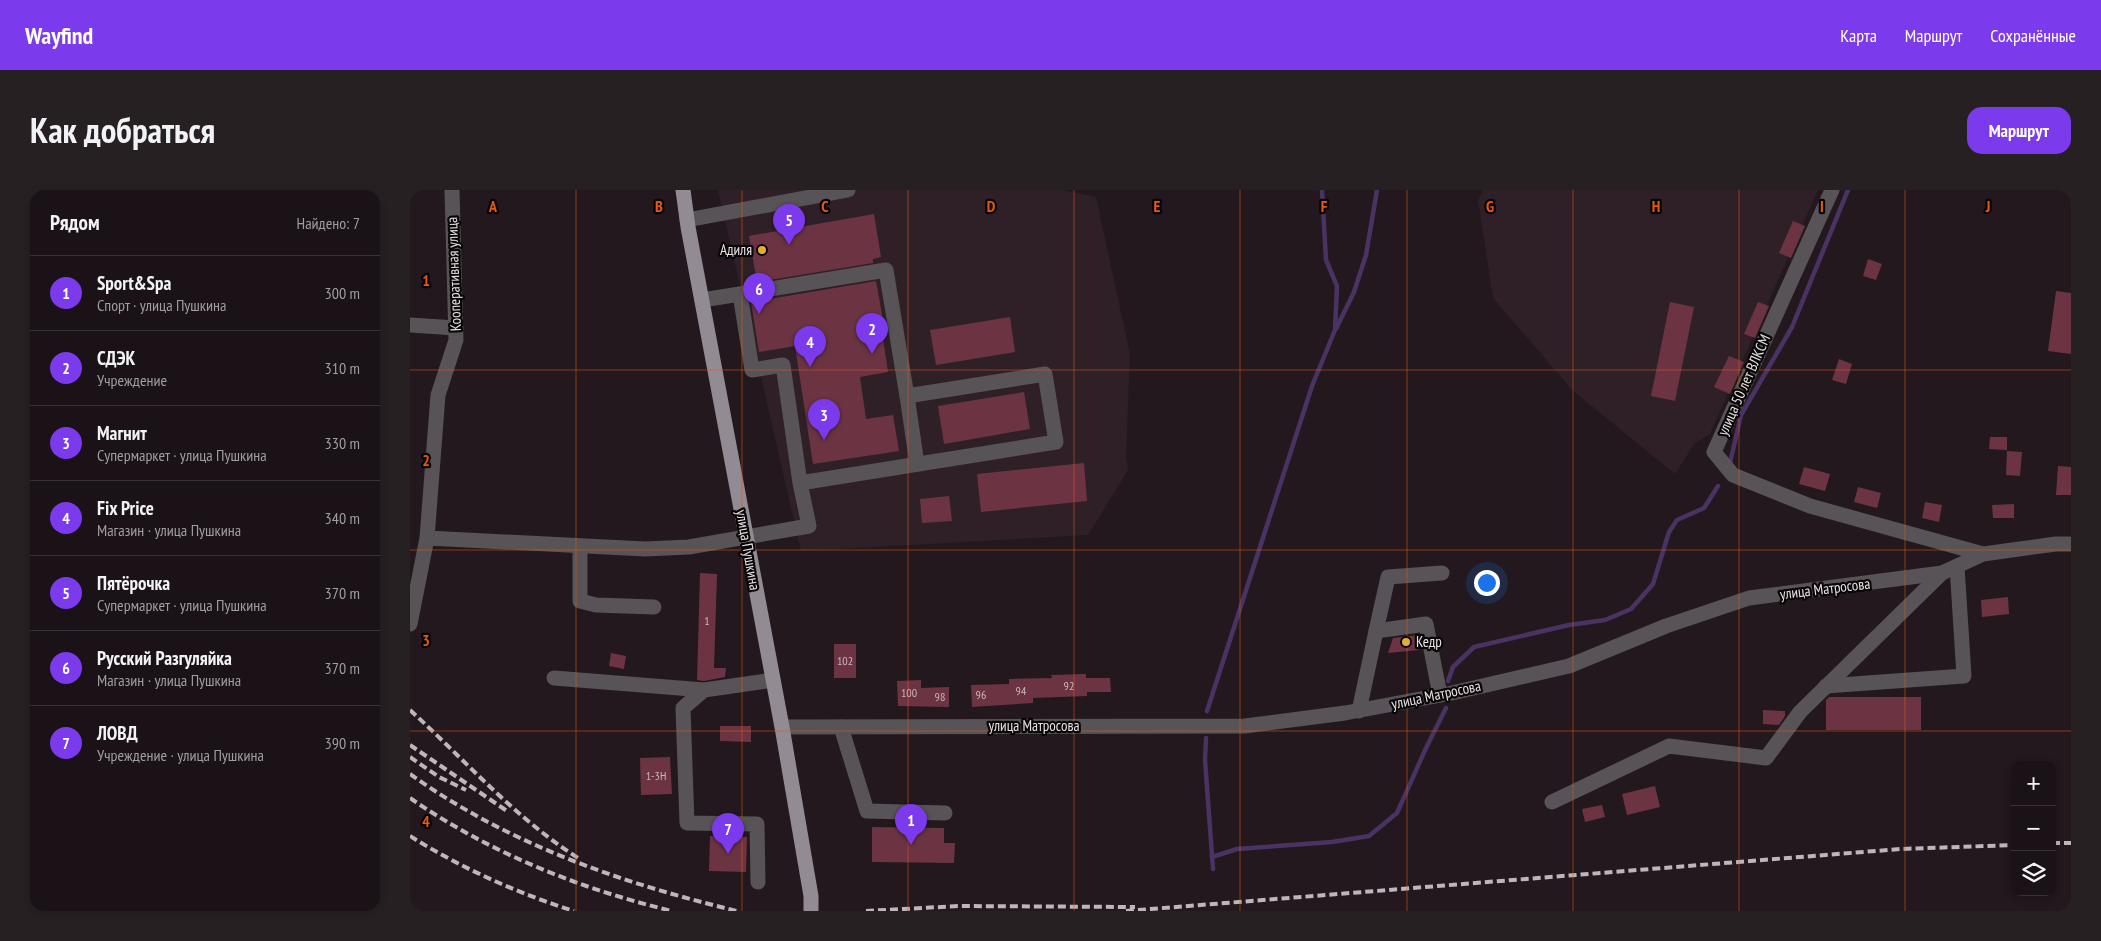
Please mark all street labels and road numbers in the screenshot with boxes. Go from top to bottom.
street label: Кооперативная улица [442,217,465,332]
street label: улица 50 лет ВЛКСМ [1713,331,1774,438]
street label: улица Пушкина [732,508,765,592]
street label: улица Матросова [1779,574,1871,603]
street label: улица Матросова [1389,676,1482,713]
street label: улица Матросова [989,716,1079,735]

